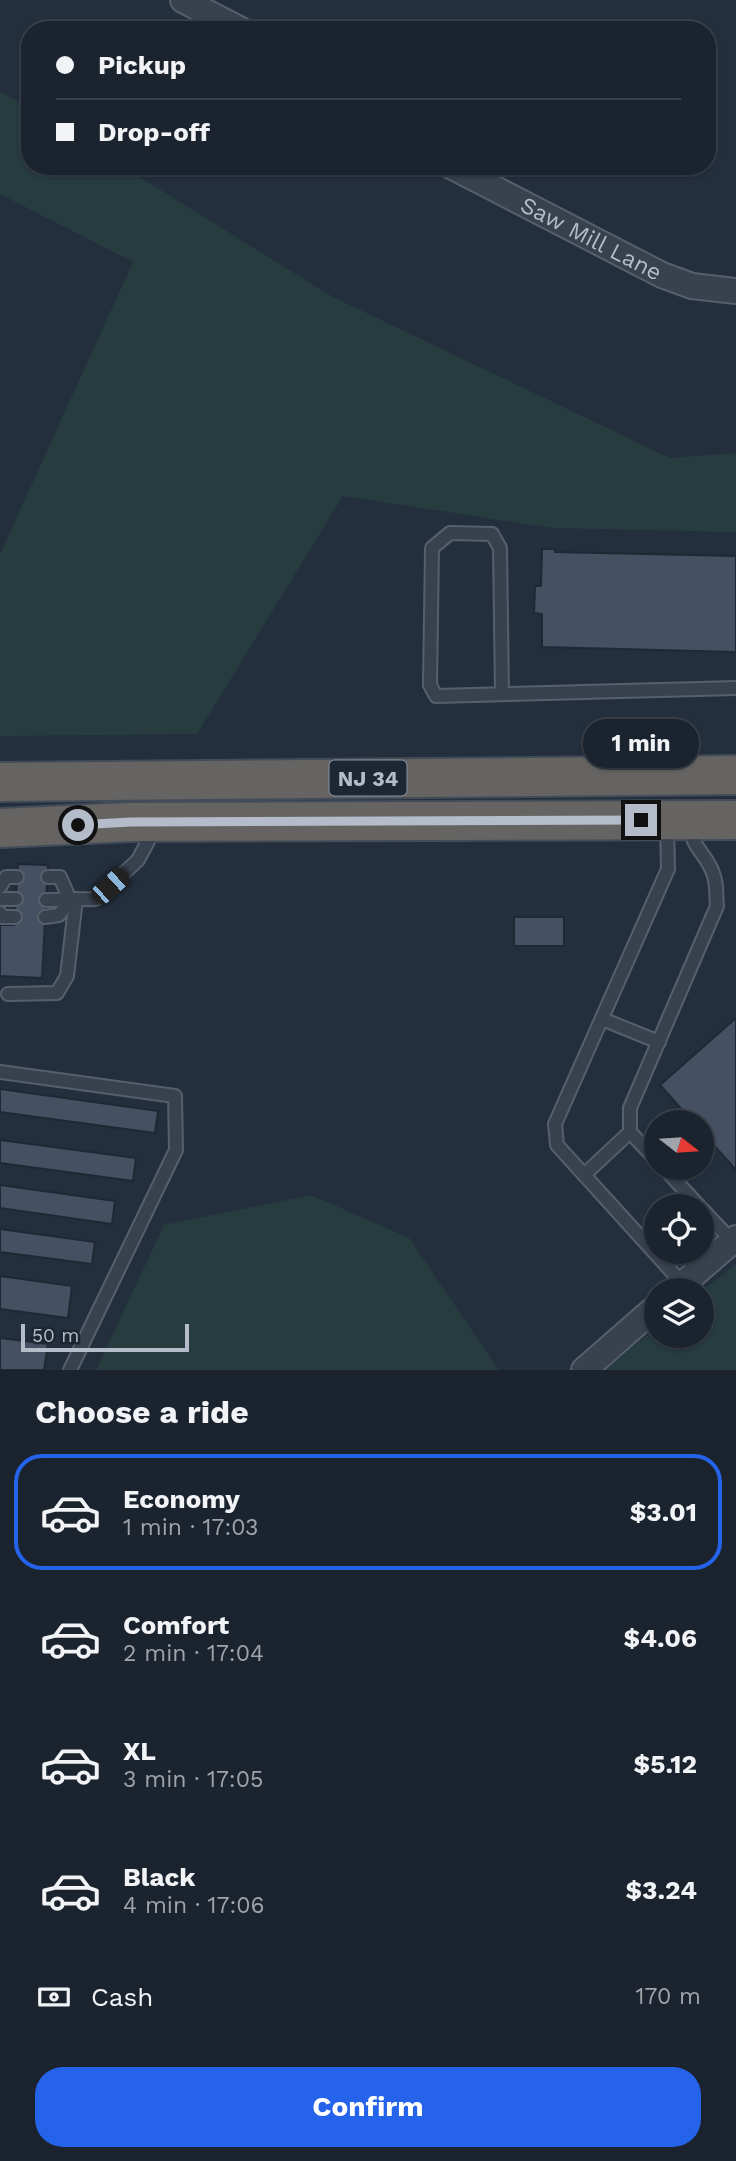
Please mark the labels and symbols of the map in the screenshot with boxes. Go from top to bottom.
street label: Saw Mill Lane [516,191,666,286]
callout: 1 min [583,718,699,768]
road number: NJ 34 [330,760,406,796]
route end [625,804,657,836]
route start [62,809,94,841]
car [88,864,133,908]
north arrow [644,1110,714,1180]
scale bar [21,1321,189,1353]

